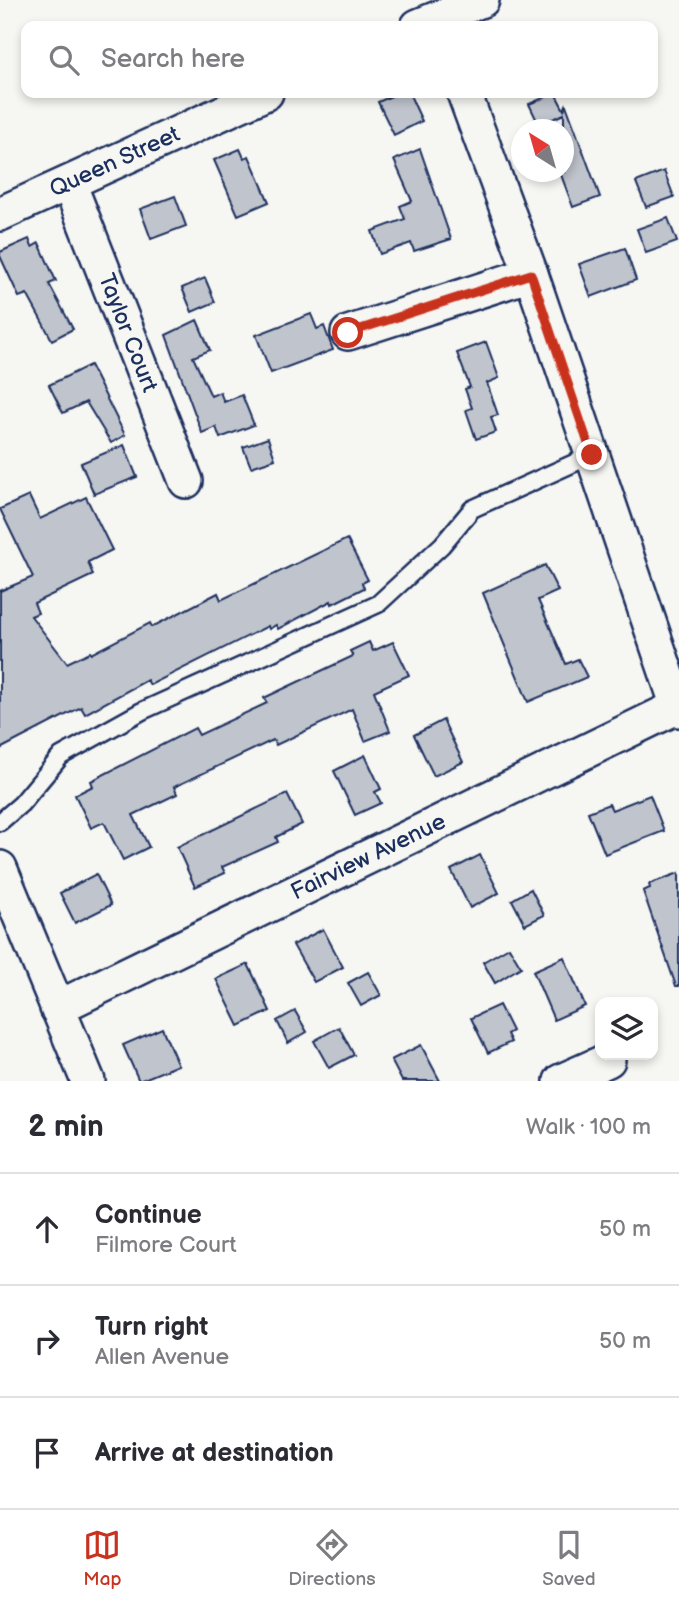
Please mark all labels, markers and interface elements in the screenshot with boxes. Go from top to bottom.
search box [21,21,658,98]
icon: search [45,41,83,79]
text: Search here [101,44,245,75]
north arrow [511,119,574,182]
street label: Queen Street [45,120,184,204]
street label: Taylor Court [92,270,164,396]
route start [332,317,363,348]
route end [576,439,607,470]
street label: Fairview Avenue [286,807,450,906]
map controls [595,997,658,1060]
button: layers [595,997,658,1060]
text: 2 min [28,1109,104,1145]
text: Walk · 100 m [526,1113,651,1141]
text: Continue [95,1200,202,1231]
icon: ahead [28,1210,66,1248]
text: 50 m [599,1215,651,1243]
text: Filmore Court [95,1231,237,1259]
text: Turn right [95,1312,208,1343]
icon: right [28,1322,66,1360]
text: 50 m [599,1327,651,1355]
text: Allen Avenue [95,1343,229,1371]
icon: arrive [28,1434,66,1472]
text: Arrive at destination [95,1438,334,1469]
tab: Map [83,1526,122,1591]
tab: Directions [288,1526,376,1591]
tab: Saved [542,1526,596,1591]

